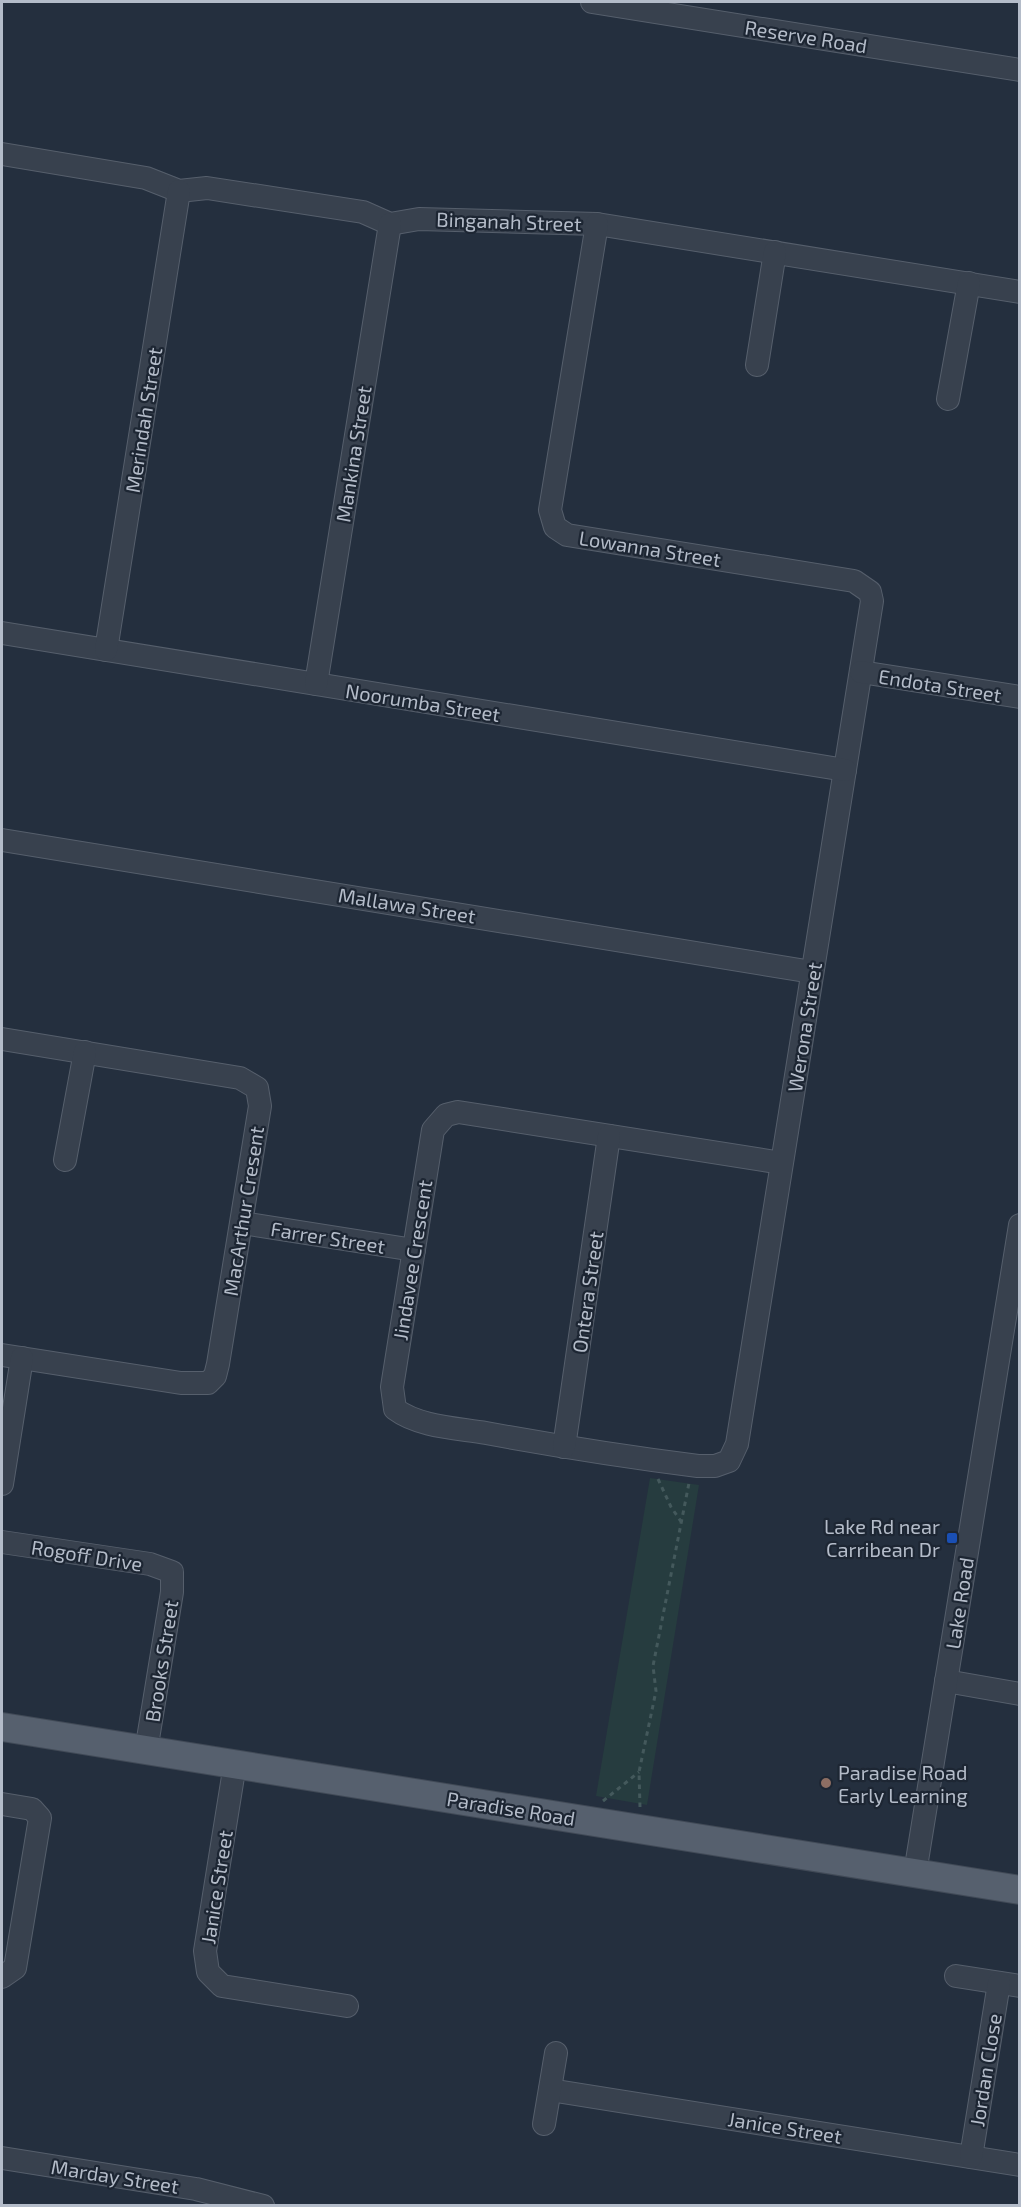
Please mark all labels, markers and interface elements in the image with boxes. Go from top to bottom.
street label: Reserve Road [743,14,869,58]
street label: Binganah Street [436,206,582,236]
street label: Merindah Street [120,345,166,494]
street label: Mankina Street [330,384,376,524]
street label: Lowanna Street [577,525,723,571]
street label: Endota Street [877,663,1004,707]
street label: Noorumba Street [344,678,502,726]
street label: Mallawa Street [337,882,478,928]
street label: Werona Street [782,960,826,1094]
street label: MacArthur Cresent [218,1124,268,1298]
street label: Jindavee Crescent [387,1178,437,1342]
street label: Farrer Street [269,1216,387,1258]
street label: Ontera Street [567,1229,607,1354]
place label: Lake Rd near Carribean Dr [824,1514,940,1561]
marker: Lake Rd near Carribean Dr [945,1531,959,1545]
street label: Rogoff Drive [30,1534,144,1576]
street label: Lake Road [940,1555,978,1651]
street label: Brooks Street [140,1598,183,1724]
place label: Paradise Road Early Learning [838,1760,968,1807]
marker: Paradise Road Early Learning [819,1776,833,1790]
street label: Paradise Road [445,1786,577,1830]
street label: Janice Street [195,1828,237,1946]
street label: Jordan Close [964,2012,1006,2128]
street label: Janice Street [726,2106,844,2148]
street label: Marday Street [49,2154,181,2198]

